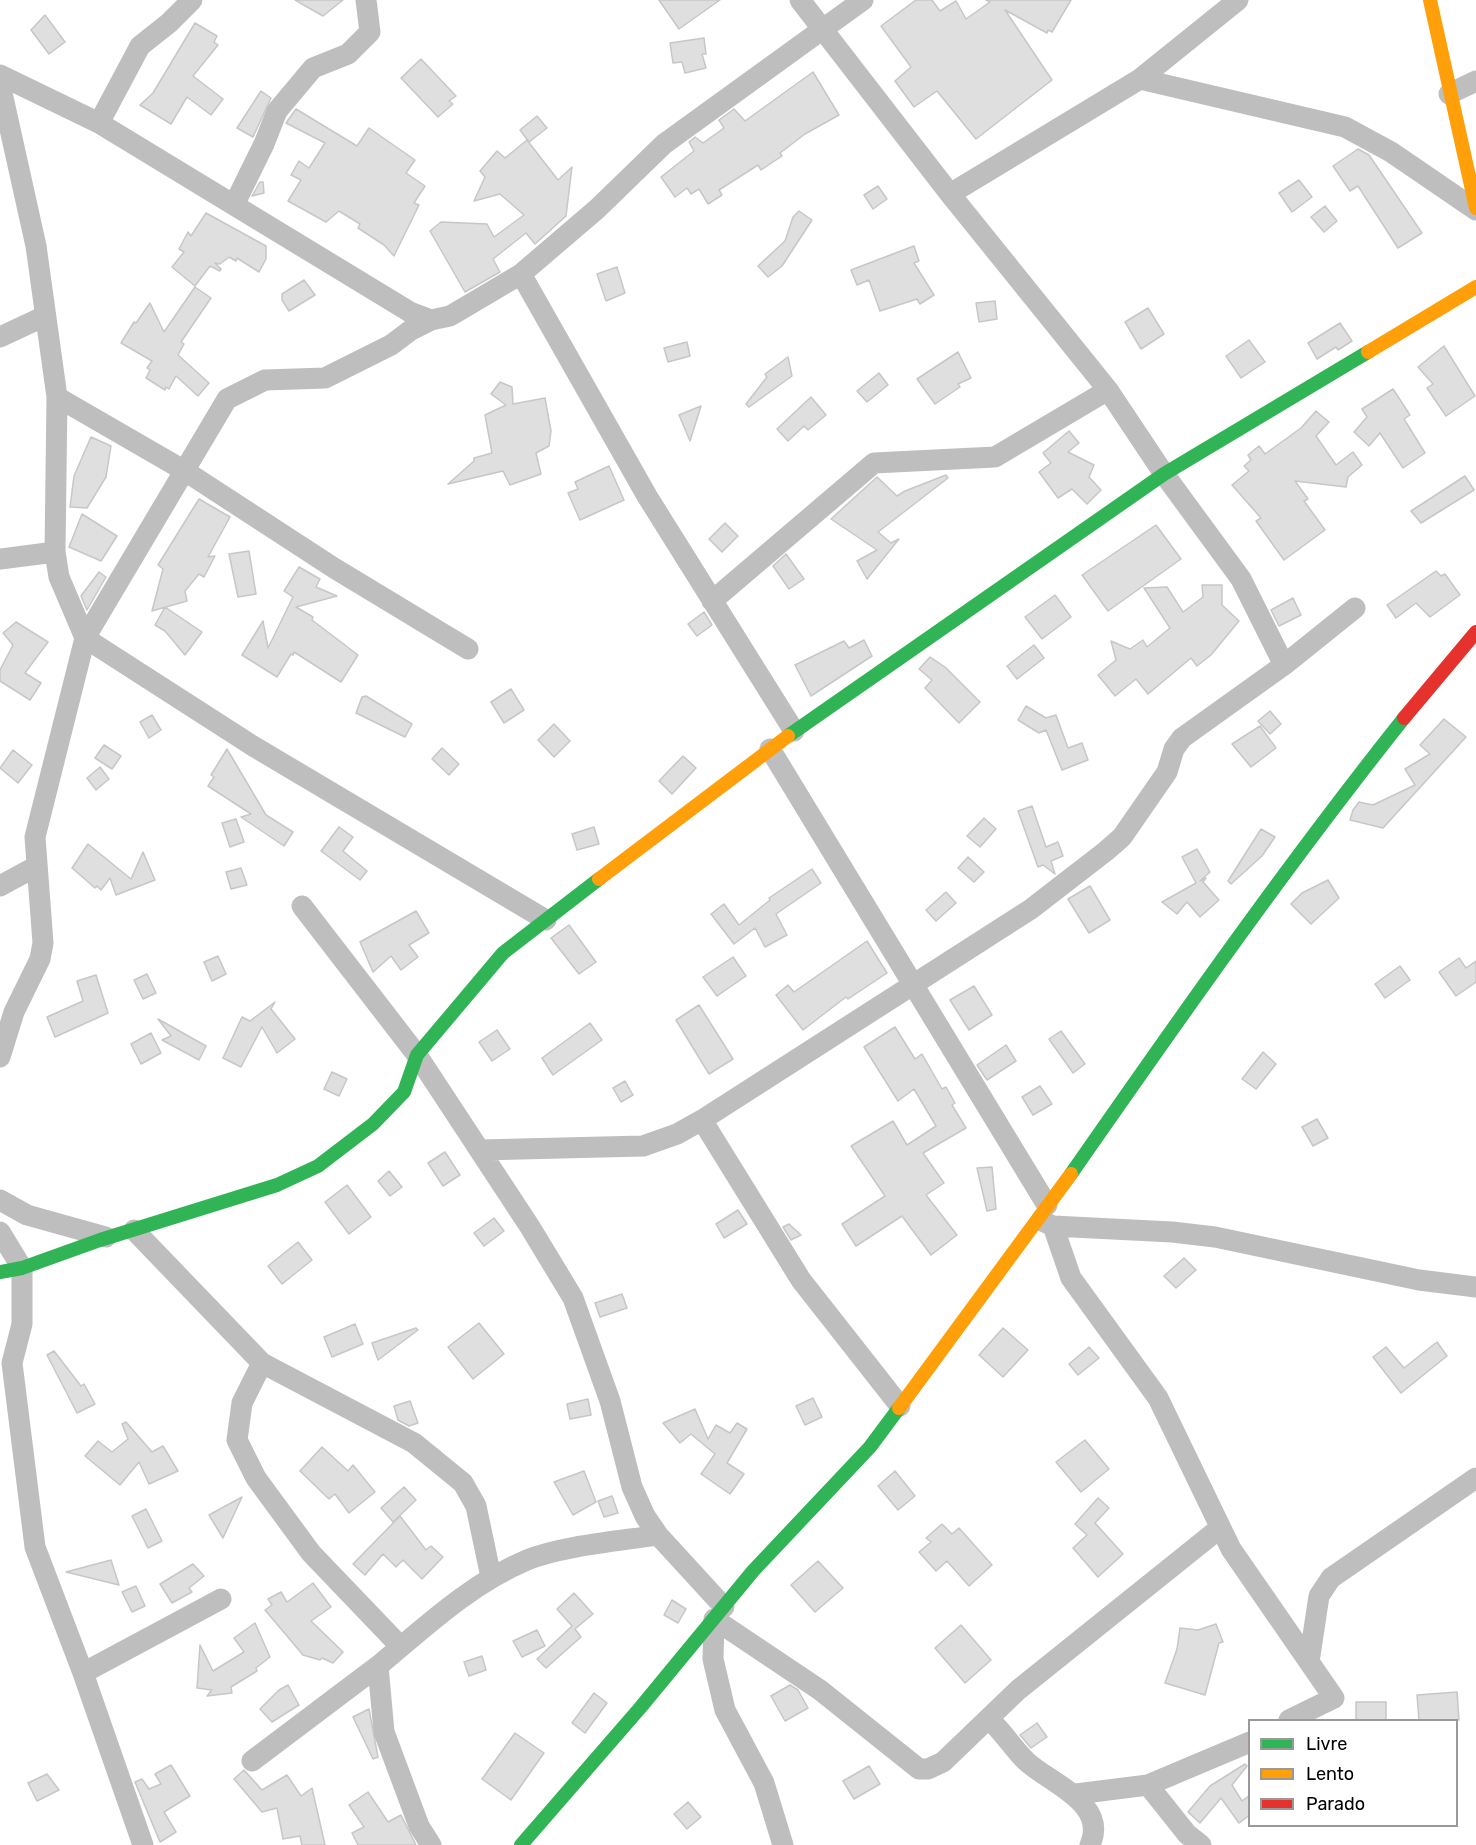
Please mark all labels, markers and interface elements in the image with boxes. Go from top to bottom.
legend [1248,1719,1458,1827]
text: Livre [1306,1733,1347,1755]
text: Lento [1306,1763,1354,1785]
text: Parado [1306,1793,1365,1815]

